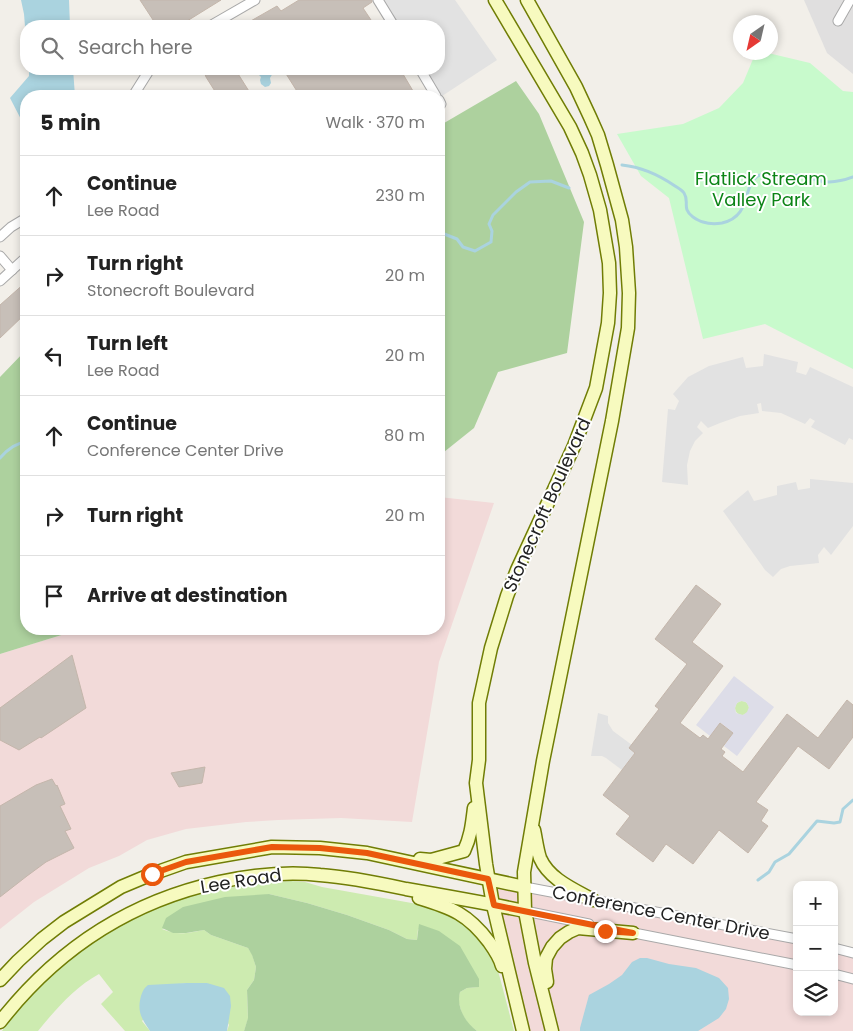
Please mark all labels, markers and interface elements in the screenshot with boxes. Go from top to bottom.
north arrow [733,15,778,60]
search box [20,20,445,75]
icon: search [38,34,66,62]
text: Search here [78,34,192,61]
text: 5 min [40,108,101,137]
text: Walk · 370 m [325,111,425,134]
park label: Flatlick Stream Valley Park [695,166,827,212]
text: Continue [87,170,177,197]
icon: ahead [40,182,68,210]
text: 230 m [376,184,425,207]
text: Lee Road [87,199,160,222]
text: Turn right [87,250,183,277]
icon: right [40,262,68,290]
text: 20 m [385,264,425,287]
text: Stonecroft Boulevard [87,279,255,302]
text: Turn left [87,330,168,357]
icon: left [40,342,68,370]
text: 20 m [385,344,425,367]
text: Lee Road [87,359,160,382]
text: Continue [87,410,177,437]
street label: Stonecroft Boulevard [497,414,596,596]
icon: ahead [40,422,68,450]
text: 80 m [384,424,425,447]
text: Conference Center Drive [87,439,284,462]
icon: right [40,502,68,530]
text: Turn right [87,502,183,529]
text: 20 m [385,504,425,527]
icon: arrive [40,582,68,610]
text: Arrive at destination [87,582,288,609]
street label: Lee Road [199,862,283,899]
route start [141,863,164,886]
street label: Conference Center Drive [550,879,772,946]
map controls [793,881,838,1016]
button: + [793,881,838,926]
route end [594,920,617,943]
button: − [793,926,838,971]
button: layers [793,971,838,1016]

